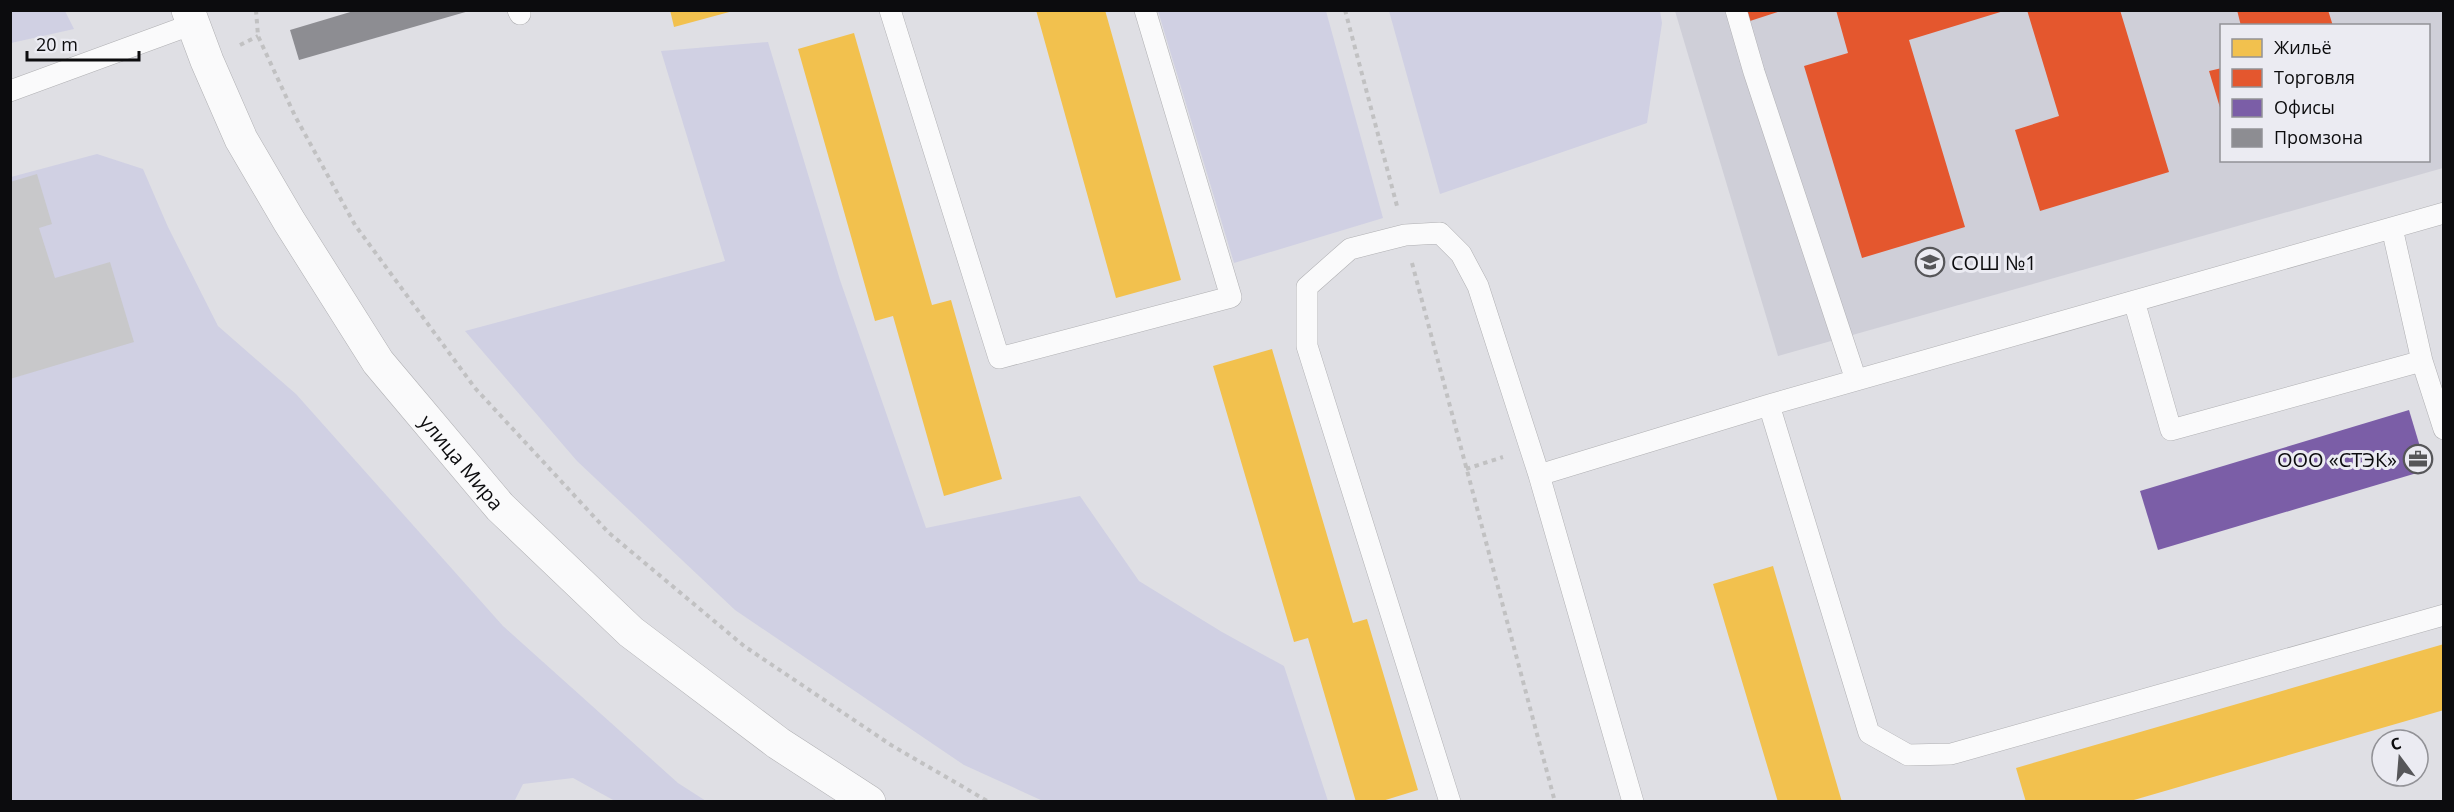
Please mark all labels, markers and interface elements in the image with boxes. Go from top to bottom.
scale bar [27,24,140,62]
legend [2220,24,2430,162]
text: 20 m [36,32,78,56]
text: Жильё [2274,35,2332,59]
text: Торговля [2274,65,2355,89]
text: Офисы [2274,95,2335,119]
text: Промзона [2274,125,2363,149]
school or university icon: СОШ №1 [1914,246,1946,278]
place label: СОШ №1 [1951,249,2037,276]
street label: улица Мира [414,409,510,516]
office icon: ООО «СТЭК» [2402,443,2434,475]
place label: ООО «СТЭК» [2277,446,2397,473]
north arrow [2370,728,2430,788]
text: С [2388,732,2404,756]

